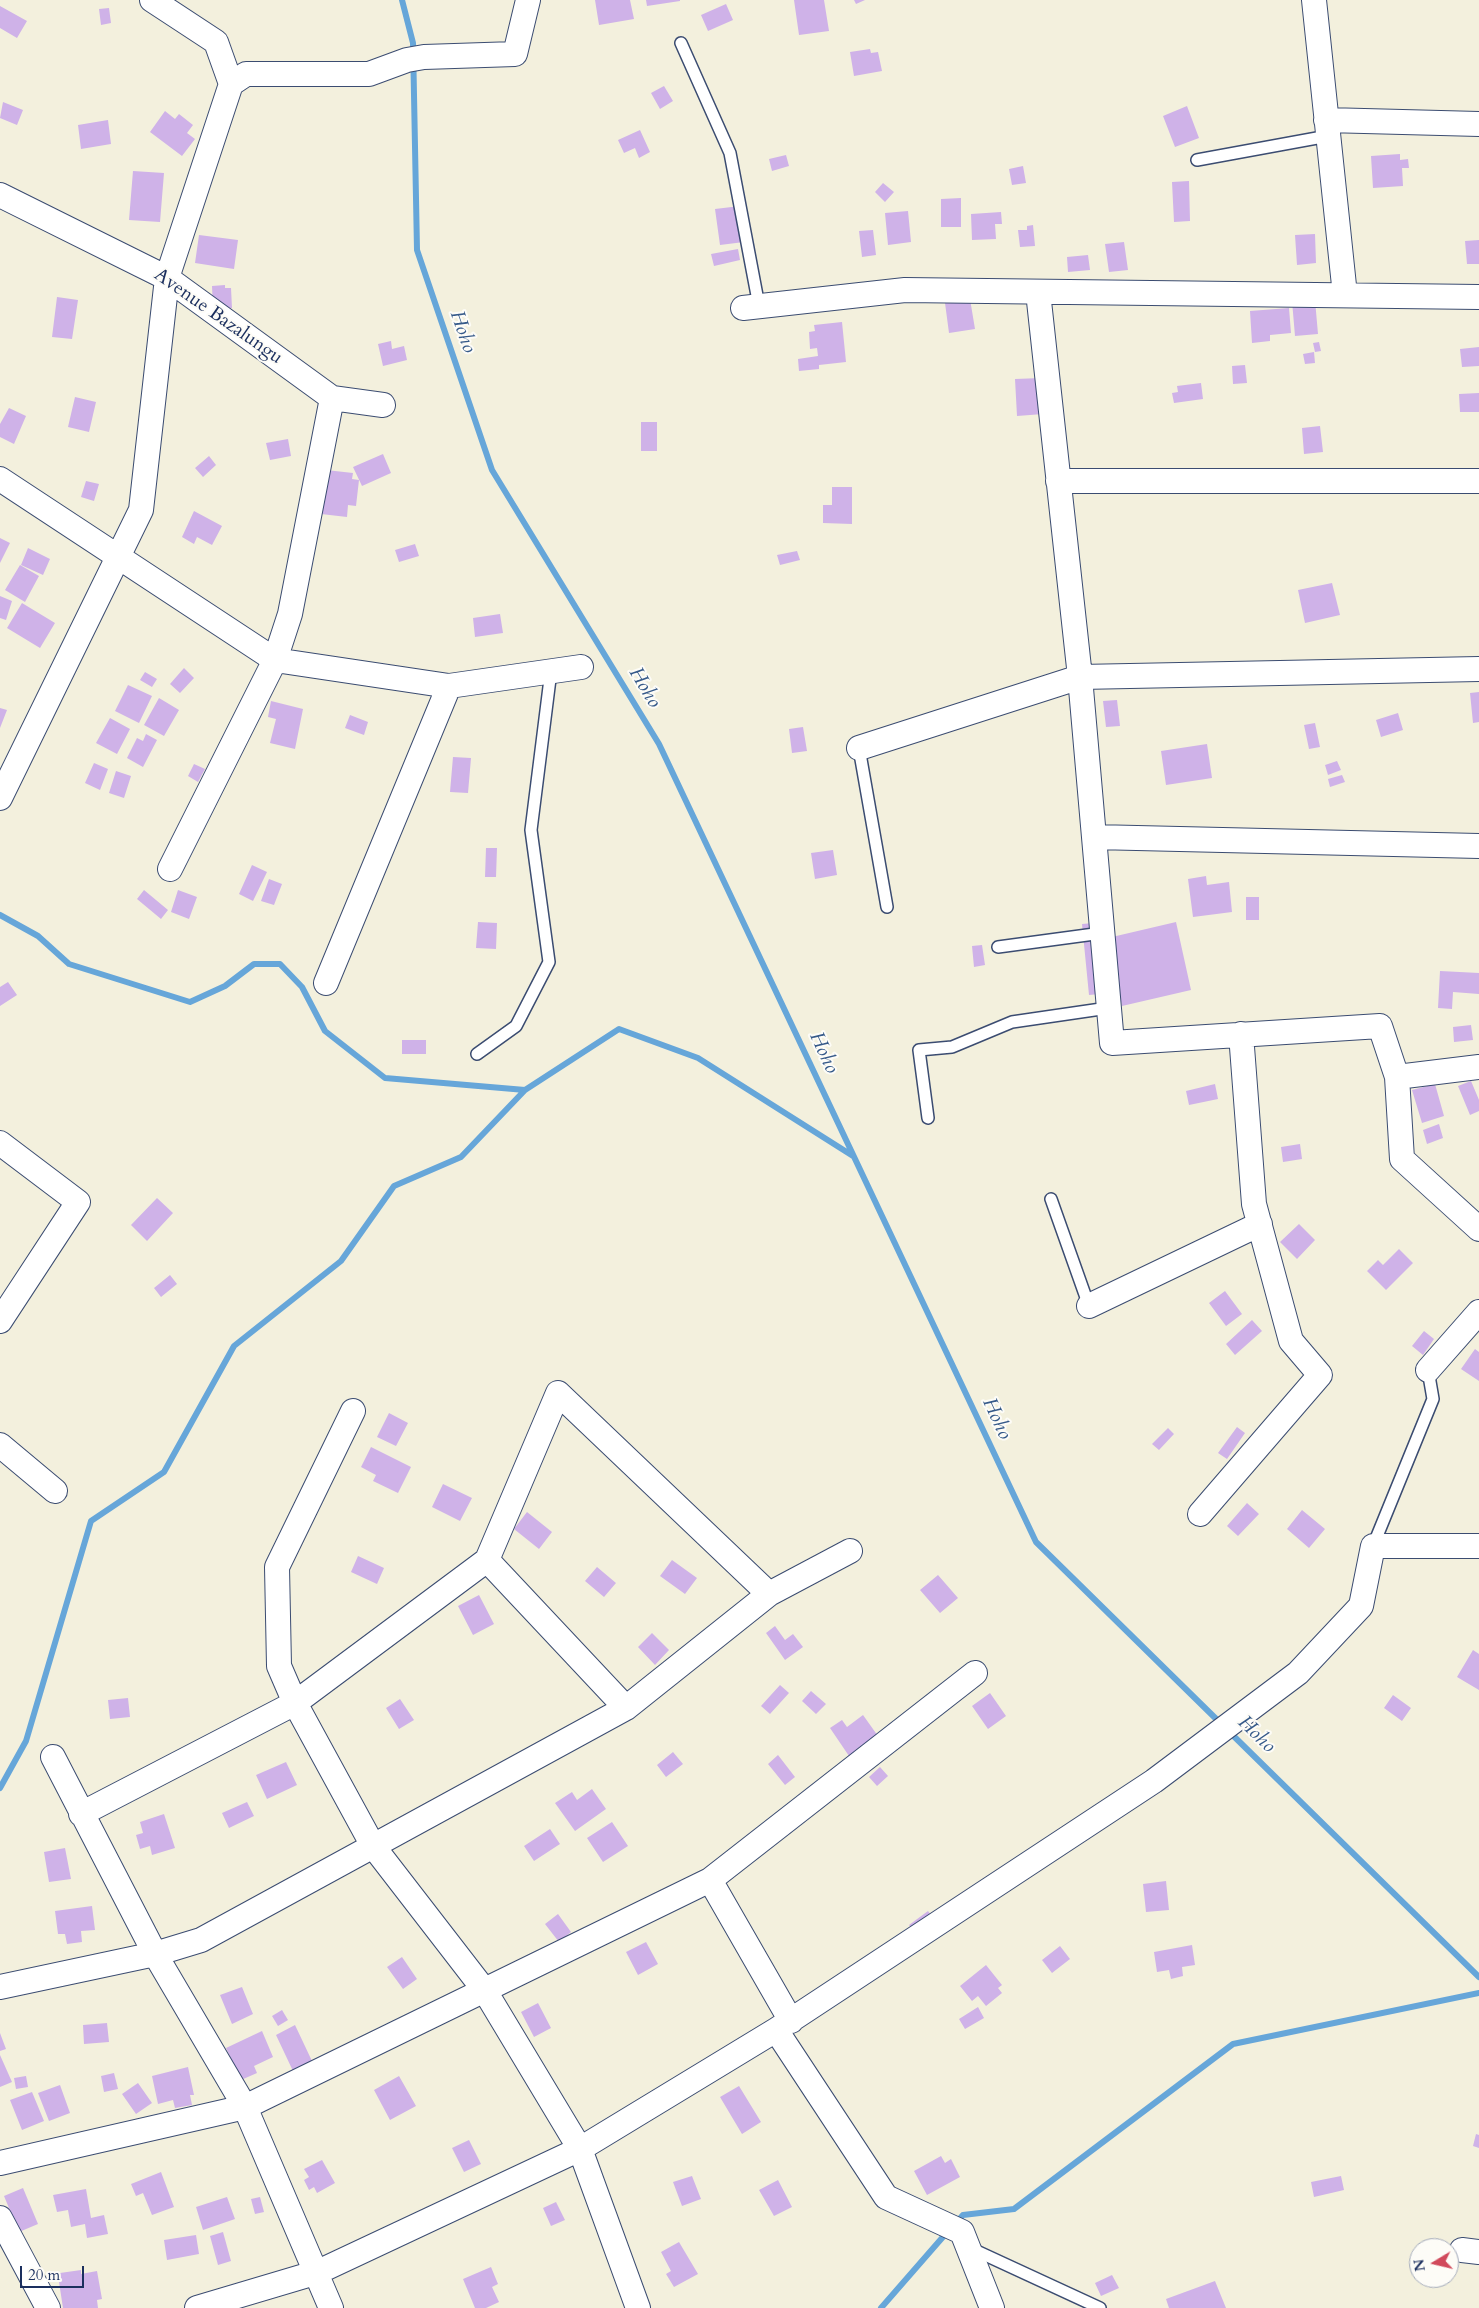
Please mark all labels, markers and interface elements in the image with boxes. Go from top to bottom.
street label: Avenue Bazalungu [149,264,287,370]
water label: Hoho [444,308,480,356]
water label: Hoho [623,663,665,713]
water label: Hoho [803,1028,843,1078]
water label: Hoho [976,1394,1016,1444]
water label: Hoho [1232,1711,1280,1759]
north arrow [1409,2238,1459,2288]
scale bar [22,2256,86,2288]
text: N [1409,2258,1430,2273]
text: 20 m [28,2265,60,2285]

